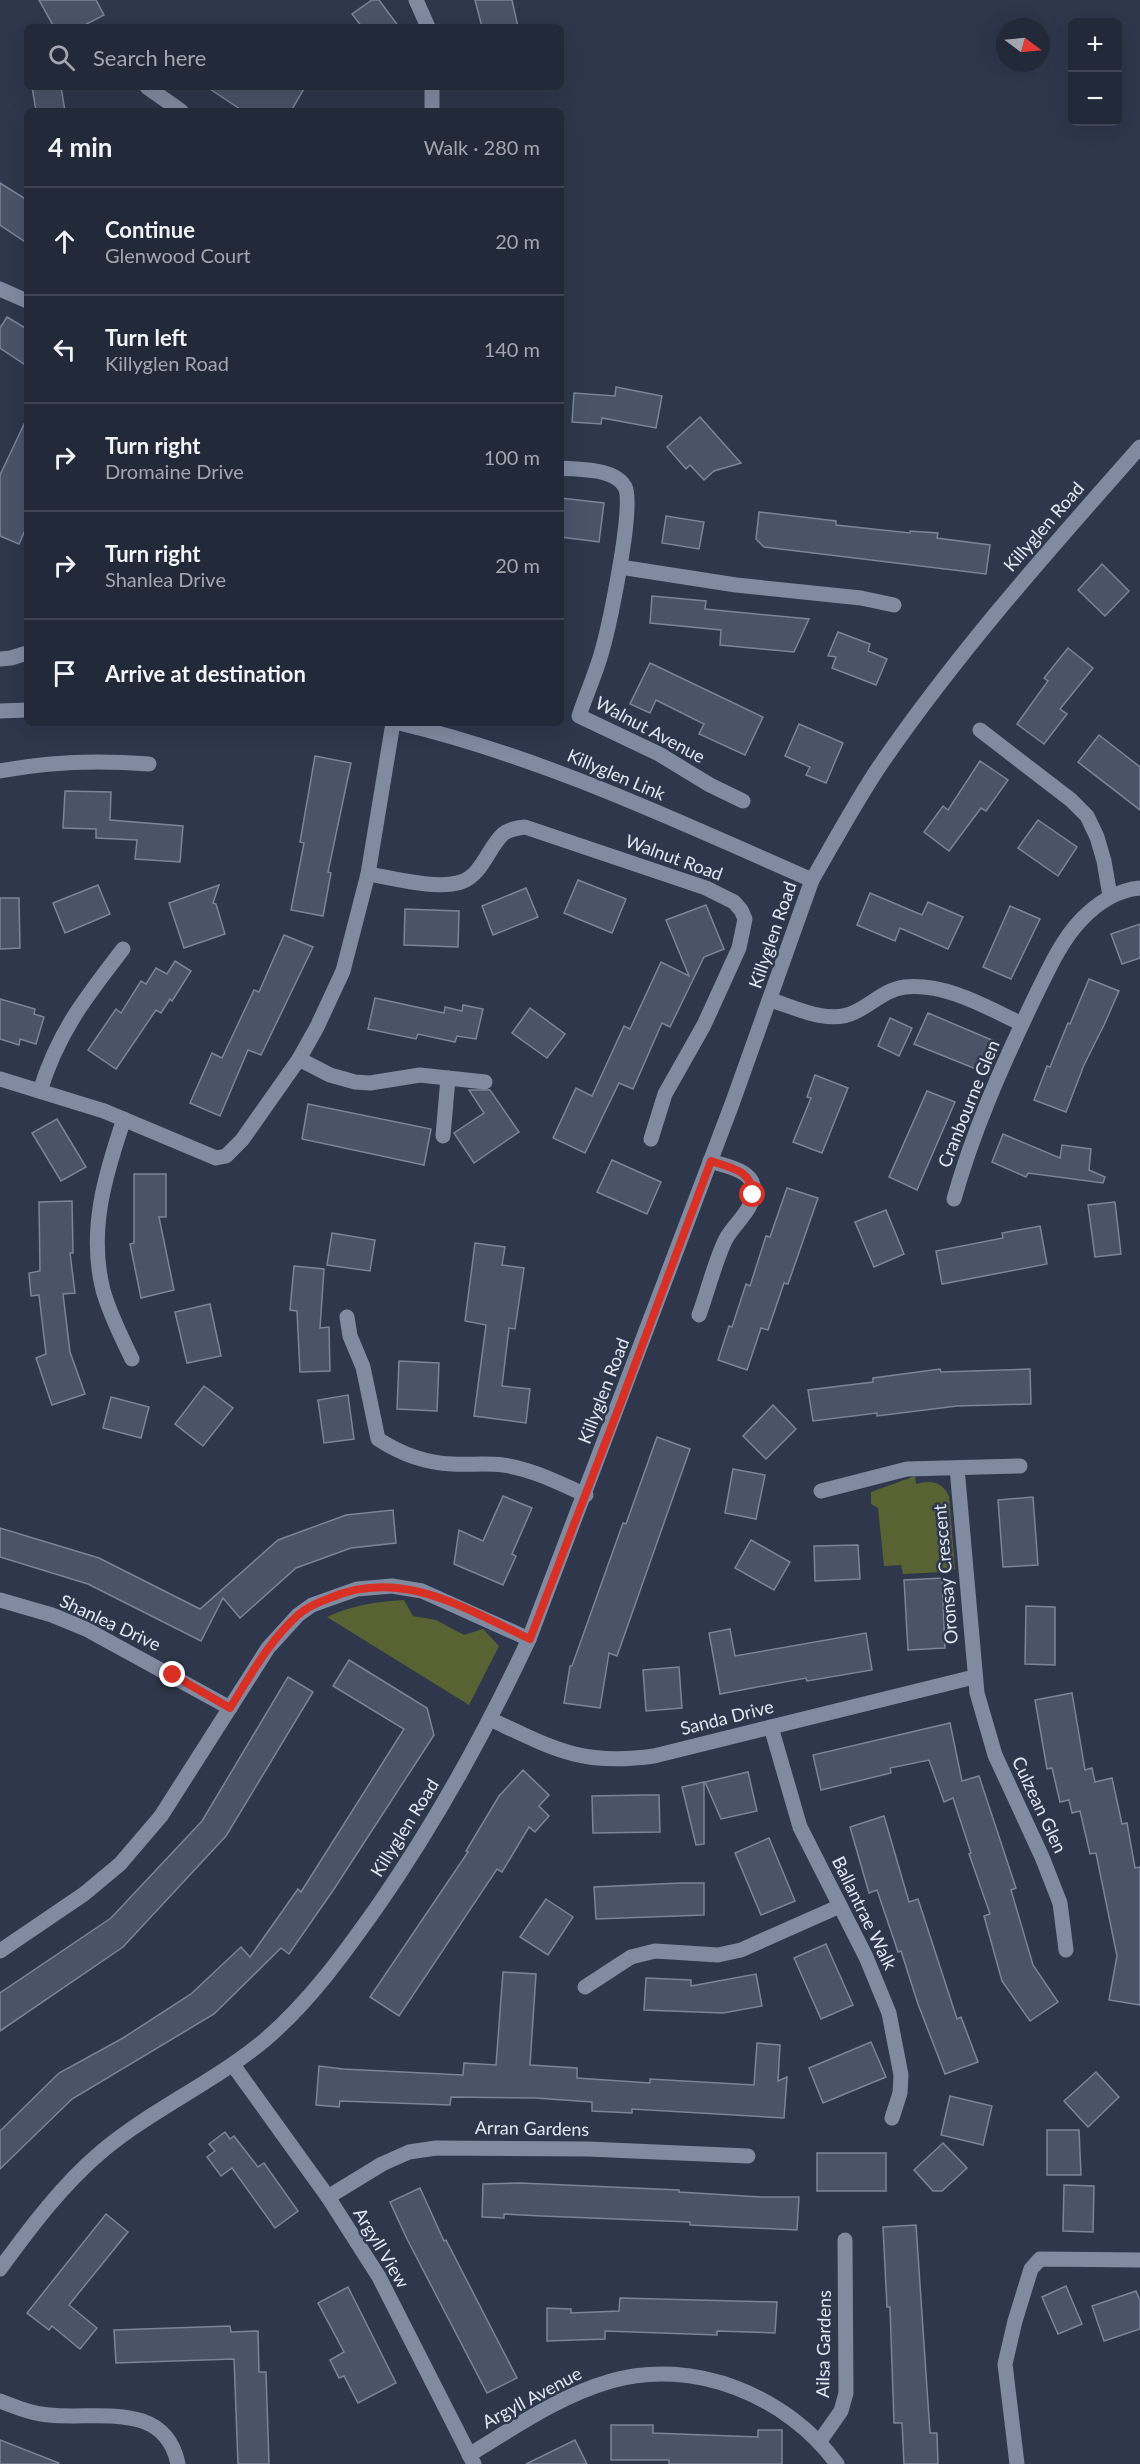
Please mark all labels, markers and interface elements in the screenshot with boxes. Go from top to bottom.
north arrow [996,18,1050,72]
map controls [1068,18,1122,126]
button: + [1068,18,1122,72]
search box [24,24,564,90]
icon: search [45,41,78,74]
text: Search here [93,44,206,71]
button: − [1068,72,1122,126]
text: 4 min [48,131,112,163]
text: Walk · 280 m [424,135,540,159]
text: Continue [105,216,195,243]
icon: ahead [48,225,81,258]
text: 20 m [495,229,540,253]
text: Glenwood Court [105,243,251,267]
text: Turn left [105,324,187,351]
icon: left [48,333,81,366]
text: 140 m [484,337,540,361]
text: Killyglen Road [105,351,229,375]
text: Turn right [105,432,200,459]
icon: right [48,441,81,474]
text: 100 m [484,445,540,469]
text: Dromaine Drive [105,459,244,483]
street label: Killyglen Road [998,477,1088,576]
text: Turn right [105,540,200,567]
icon: right [48,549,81,582]
text: 20 m [495,553,540,577]
text: Shanlea Drive [105,567,226,591]
icon: arrive [48,657,81,690]
text: Arrive at destination [105,660,306,687]
street label: Walnut Avenue [592,691,709,767]
street label: Killyglen Link [564,744,669,805]
street label: Walnut Road [623,829,726,885]
street label: Killyglen Road [744,878,801,991]
street label: Cranbourne Glen [933,1037,1004,1170]
route start [739,1181,765,1207]
street label: Killyglen Road [573,1335,633,1447]
street label: Oronsay Crescent [928,1503,962,1645]
street label: Shanlea Drive [56,1589,164,1655]
route end [159,1661,185,1687]
street label: Sanda Drive [678,1695,776,1739]
street label: Culzean Glen [1008,1753,1072,1856]
street label: Killyglen Road [365,1774,443,1881]
street label: Ballantrae Walk [828,1852,902,1974]
street label: Arran Gardens [475,2116,590,2140]
street label: Argyll View [349,2203,414,2292]
street label: Ailsa Gardens [811,2290,835,2398]
street label: Argyll Avenue [478,2362,585,2432]

